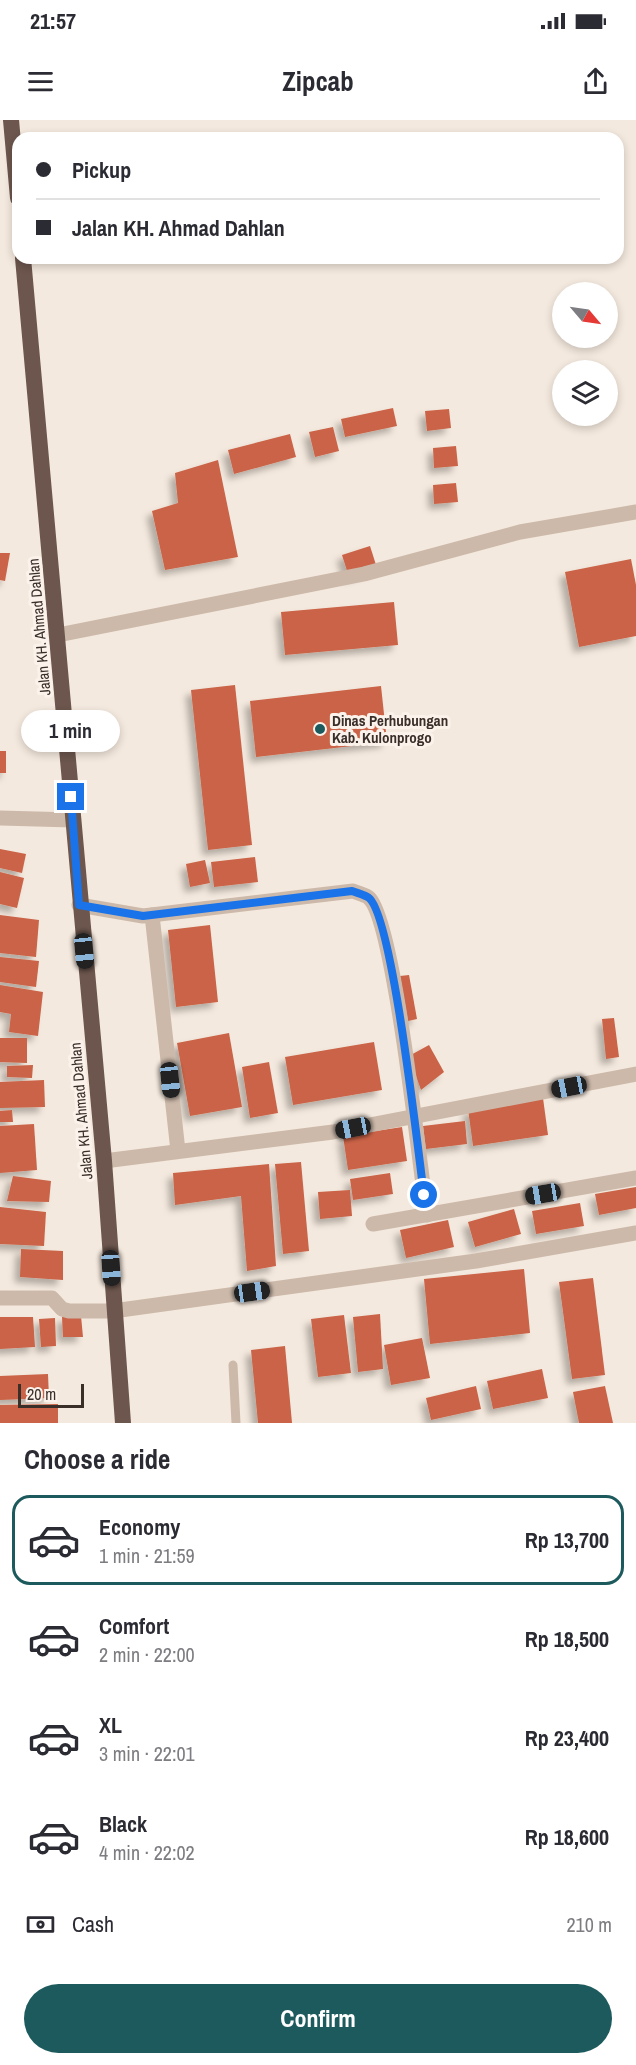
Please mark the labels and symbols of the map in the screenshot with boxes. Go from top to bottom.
north arrow [552,282,618,348]
street label: Jalan KH. Ahmad Dahlan [23,558,55,696]
callout: 1 min [22,710,121,752]
place label: Dinas Perhubungan Kab. Kulonprogo [332,710,448,748]
marker: Dinas Perhubungan Kab. Kulonprogo [313,722,327,736]
route end [57,783,84,810]
car [73,932,95,970]
street label: Jalan KH. Ahmad Dahlan [65,1042,97,1180]
car [159,1061,181,1099]
car [550,1075,588,1099]
car [334,1116,372,1140]
route start [410,1181,437,1208]
car [524,1182,562,1206]
car [101,1249,121,1287]
car [233,1281,271,1303]
scale bar [18,1381,84,1408]

